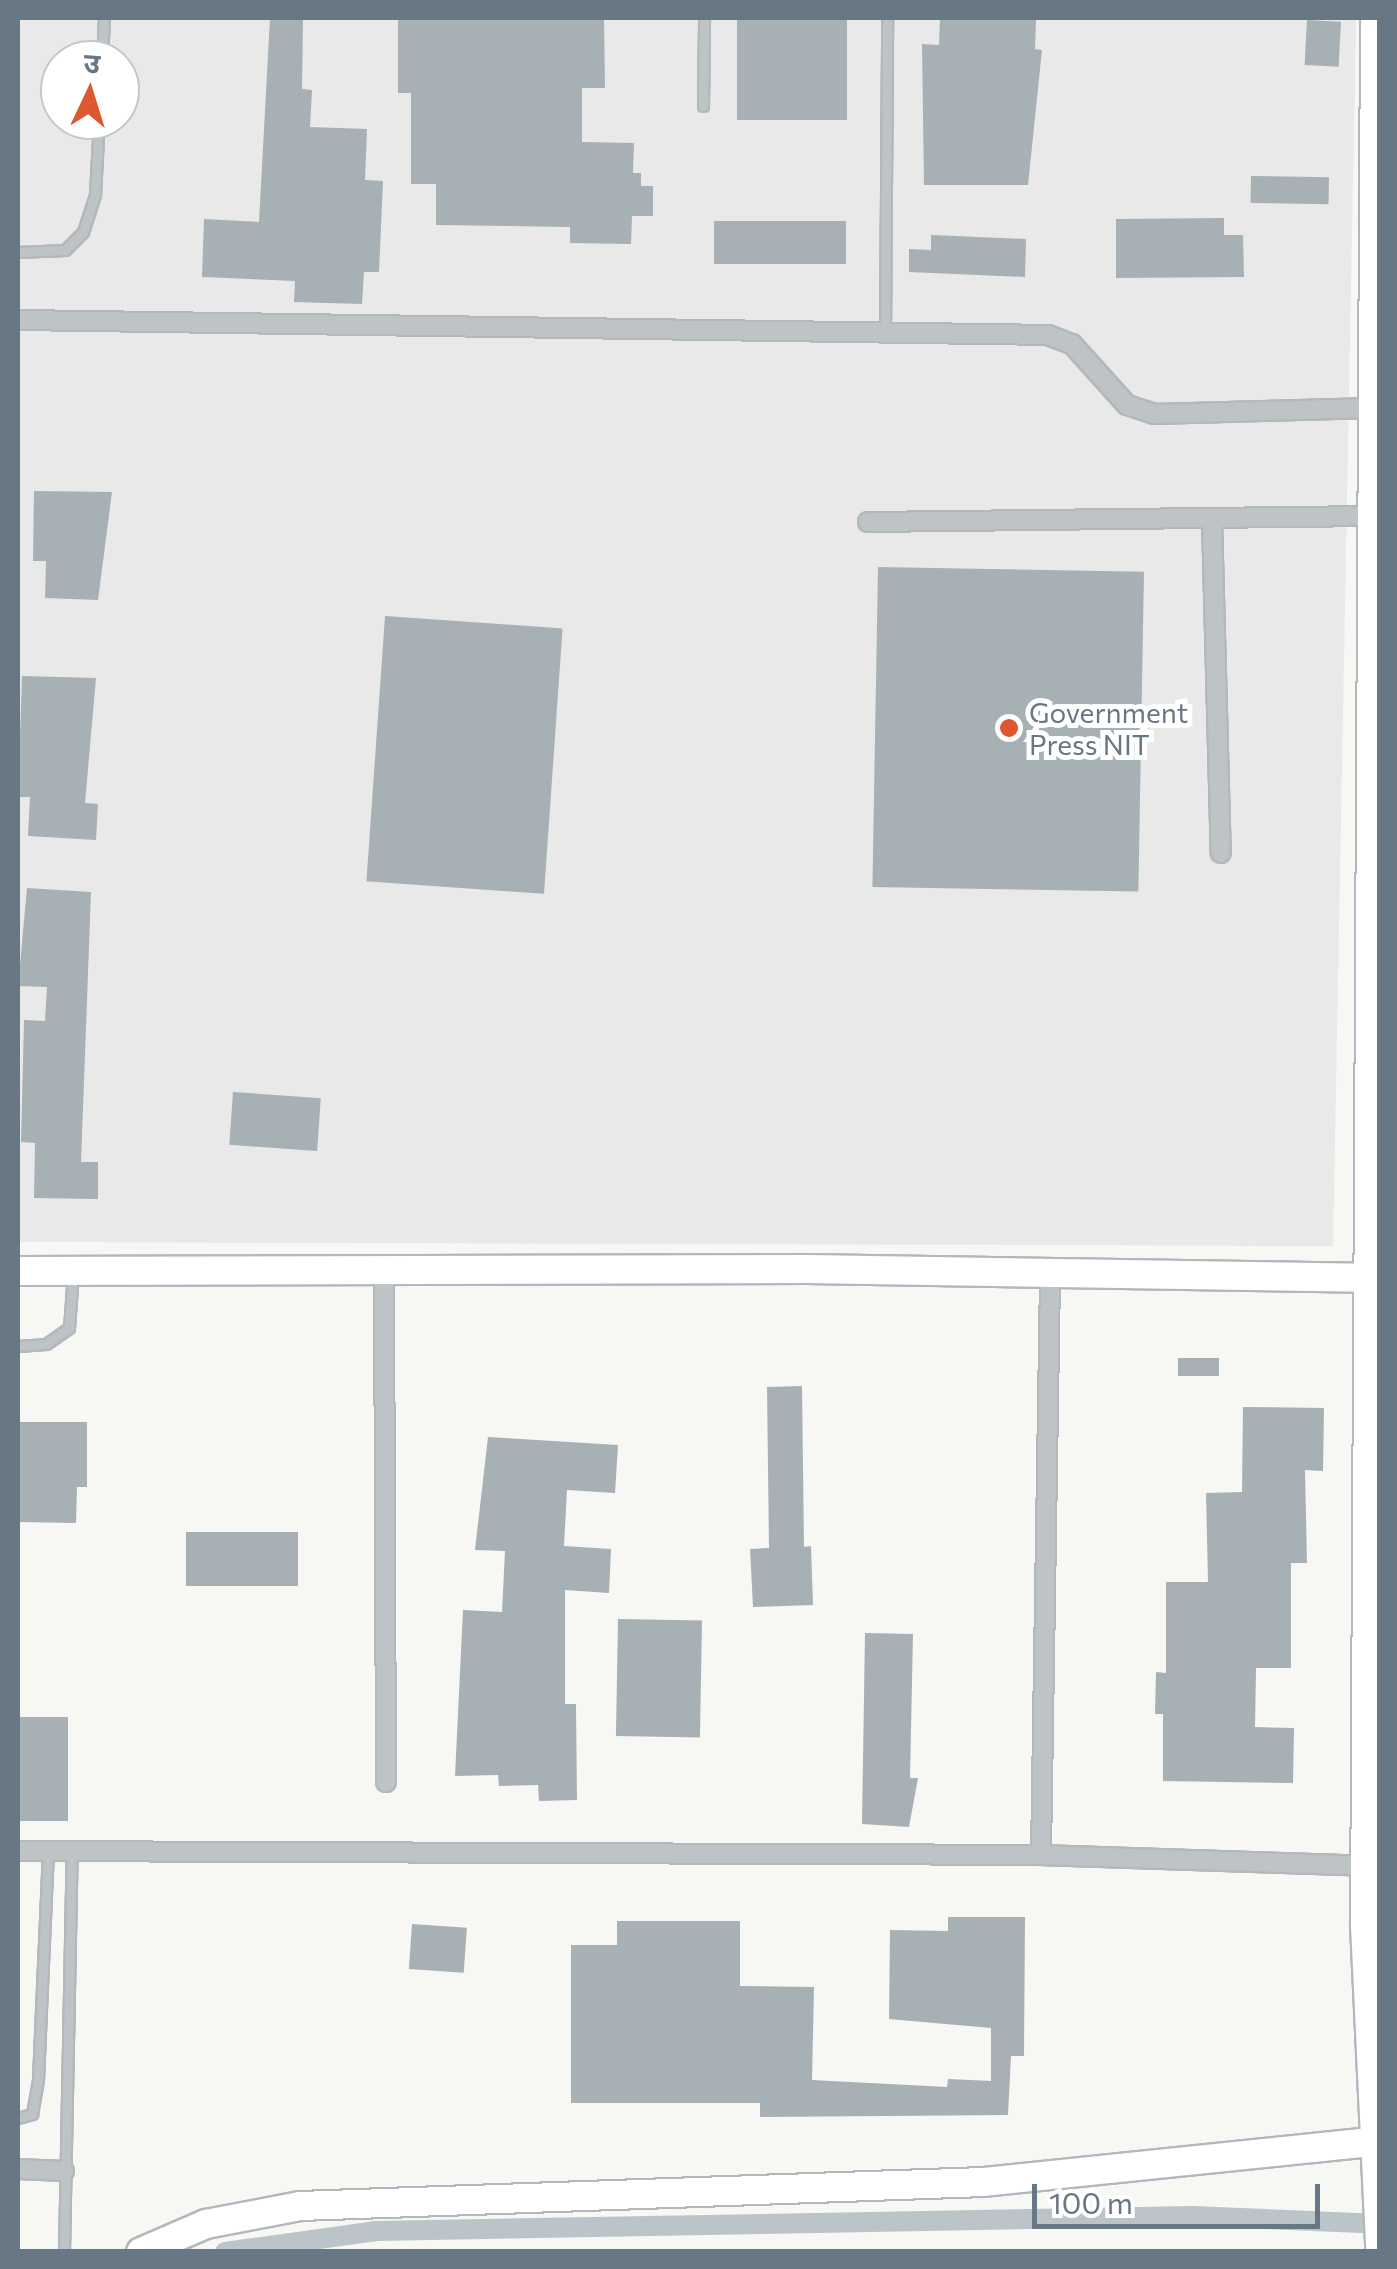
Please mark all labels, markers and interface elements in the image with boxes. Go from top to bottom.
north arrow [40,40,140,140]
text: उ [83,45,101,80]
place label: Government Press NIT [1029,695,1188,761]
marker: Government Press NIT [998,717,1020,739]
scale bar [1037,2164,1324,2226]
text: 100 m [1049,2183,1133,2220]

